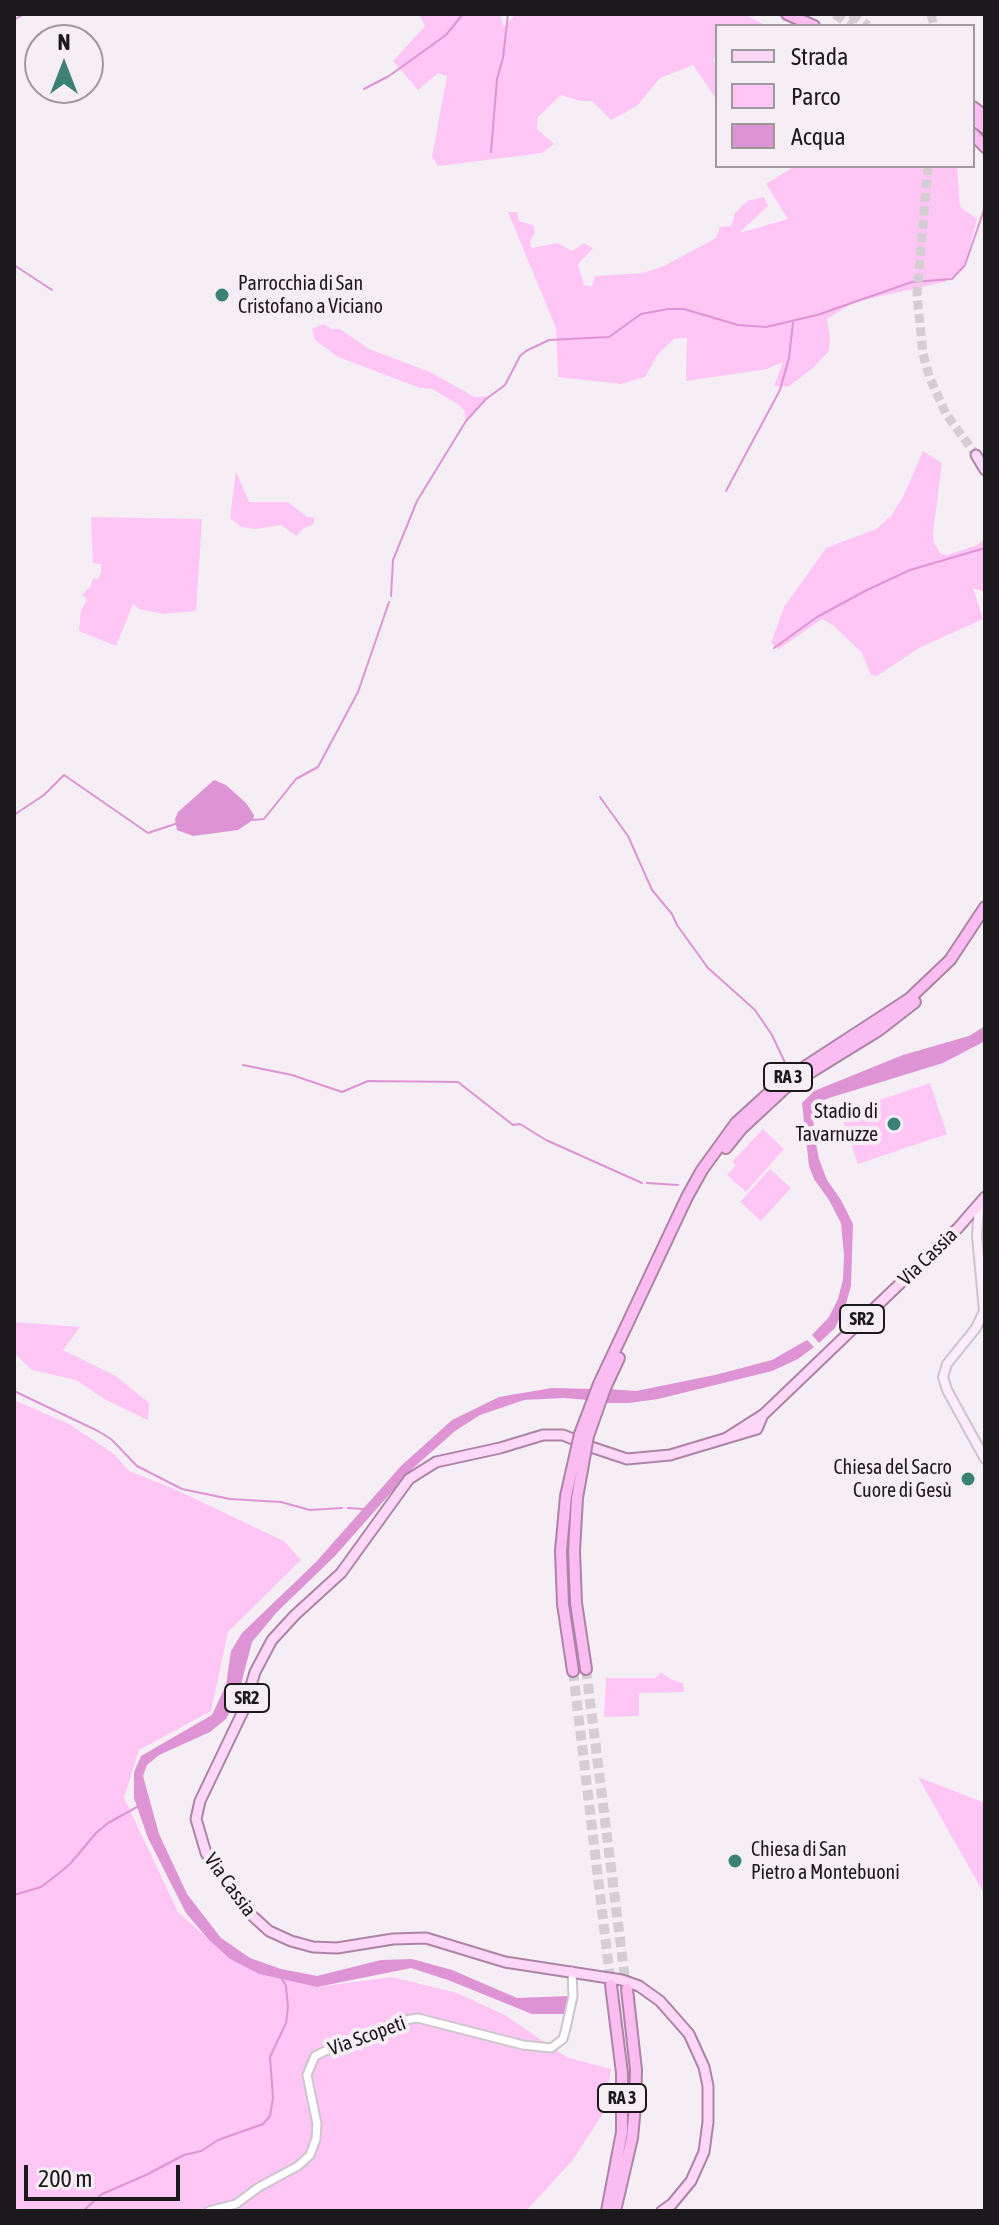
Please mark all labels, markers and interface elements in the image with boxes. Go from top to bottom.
north arrow [24,24,104,104]
legend [715,24,975,168]
text: N [58,29,70,55]
text: Strada [791,43,848,70]
text: Parco [791,83,841,110]
text: Acqua [791,123,846,150]
place label: Parrocchia di San Cristofano a Viciano [238,272,383,319]
marker: Parrocchia di San Cristofano a Viciano [213,286,231,304]
road number: RA 3 [764,1063,812,1091]
place label: Stadio di Tavarnuzze [795,1100,878,1147]
marker: Stadio di Tavarnuzze [885,1115,903,1133]
street label: Via Cassia [893,1223,963,1291]
road number: SR2 [840,1305,884,1333]
place label: Chiesa del Sacro Cuore di Gesù [834,1456,952,1503]
marker: Chiesa del Sacro Cuore di Gesù [959,1470,977,1488]
road number: SR2 [225,1684,269,1712]
place label: Chiesa di San Pietro a Montebuoni [751,1838,900,1885]
street label: Via Cassia [199,1849,261,1921]
marker: Chiesa di San Pietro a Montebuoni [726,1852,744,1870]
street label: Via Scopeti [325,2011,409,2061]
road number: RA 3 [598,2084,646,2112]
scale bar [28,2149,184,2199]
text: 200 m [38,2165,92,2192]

